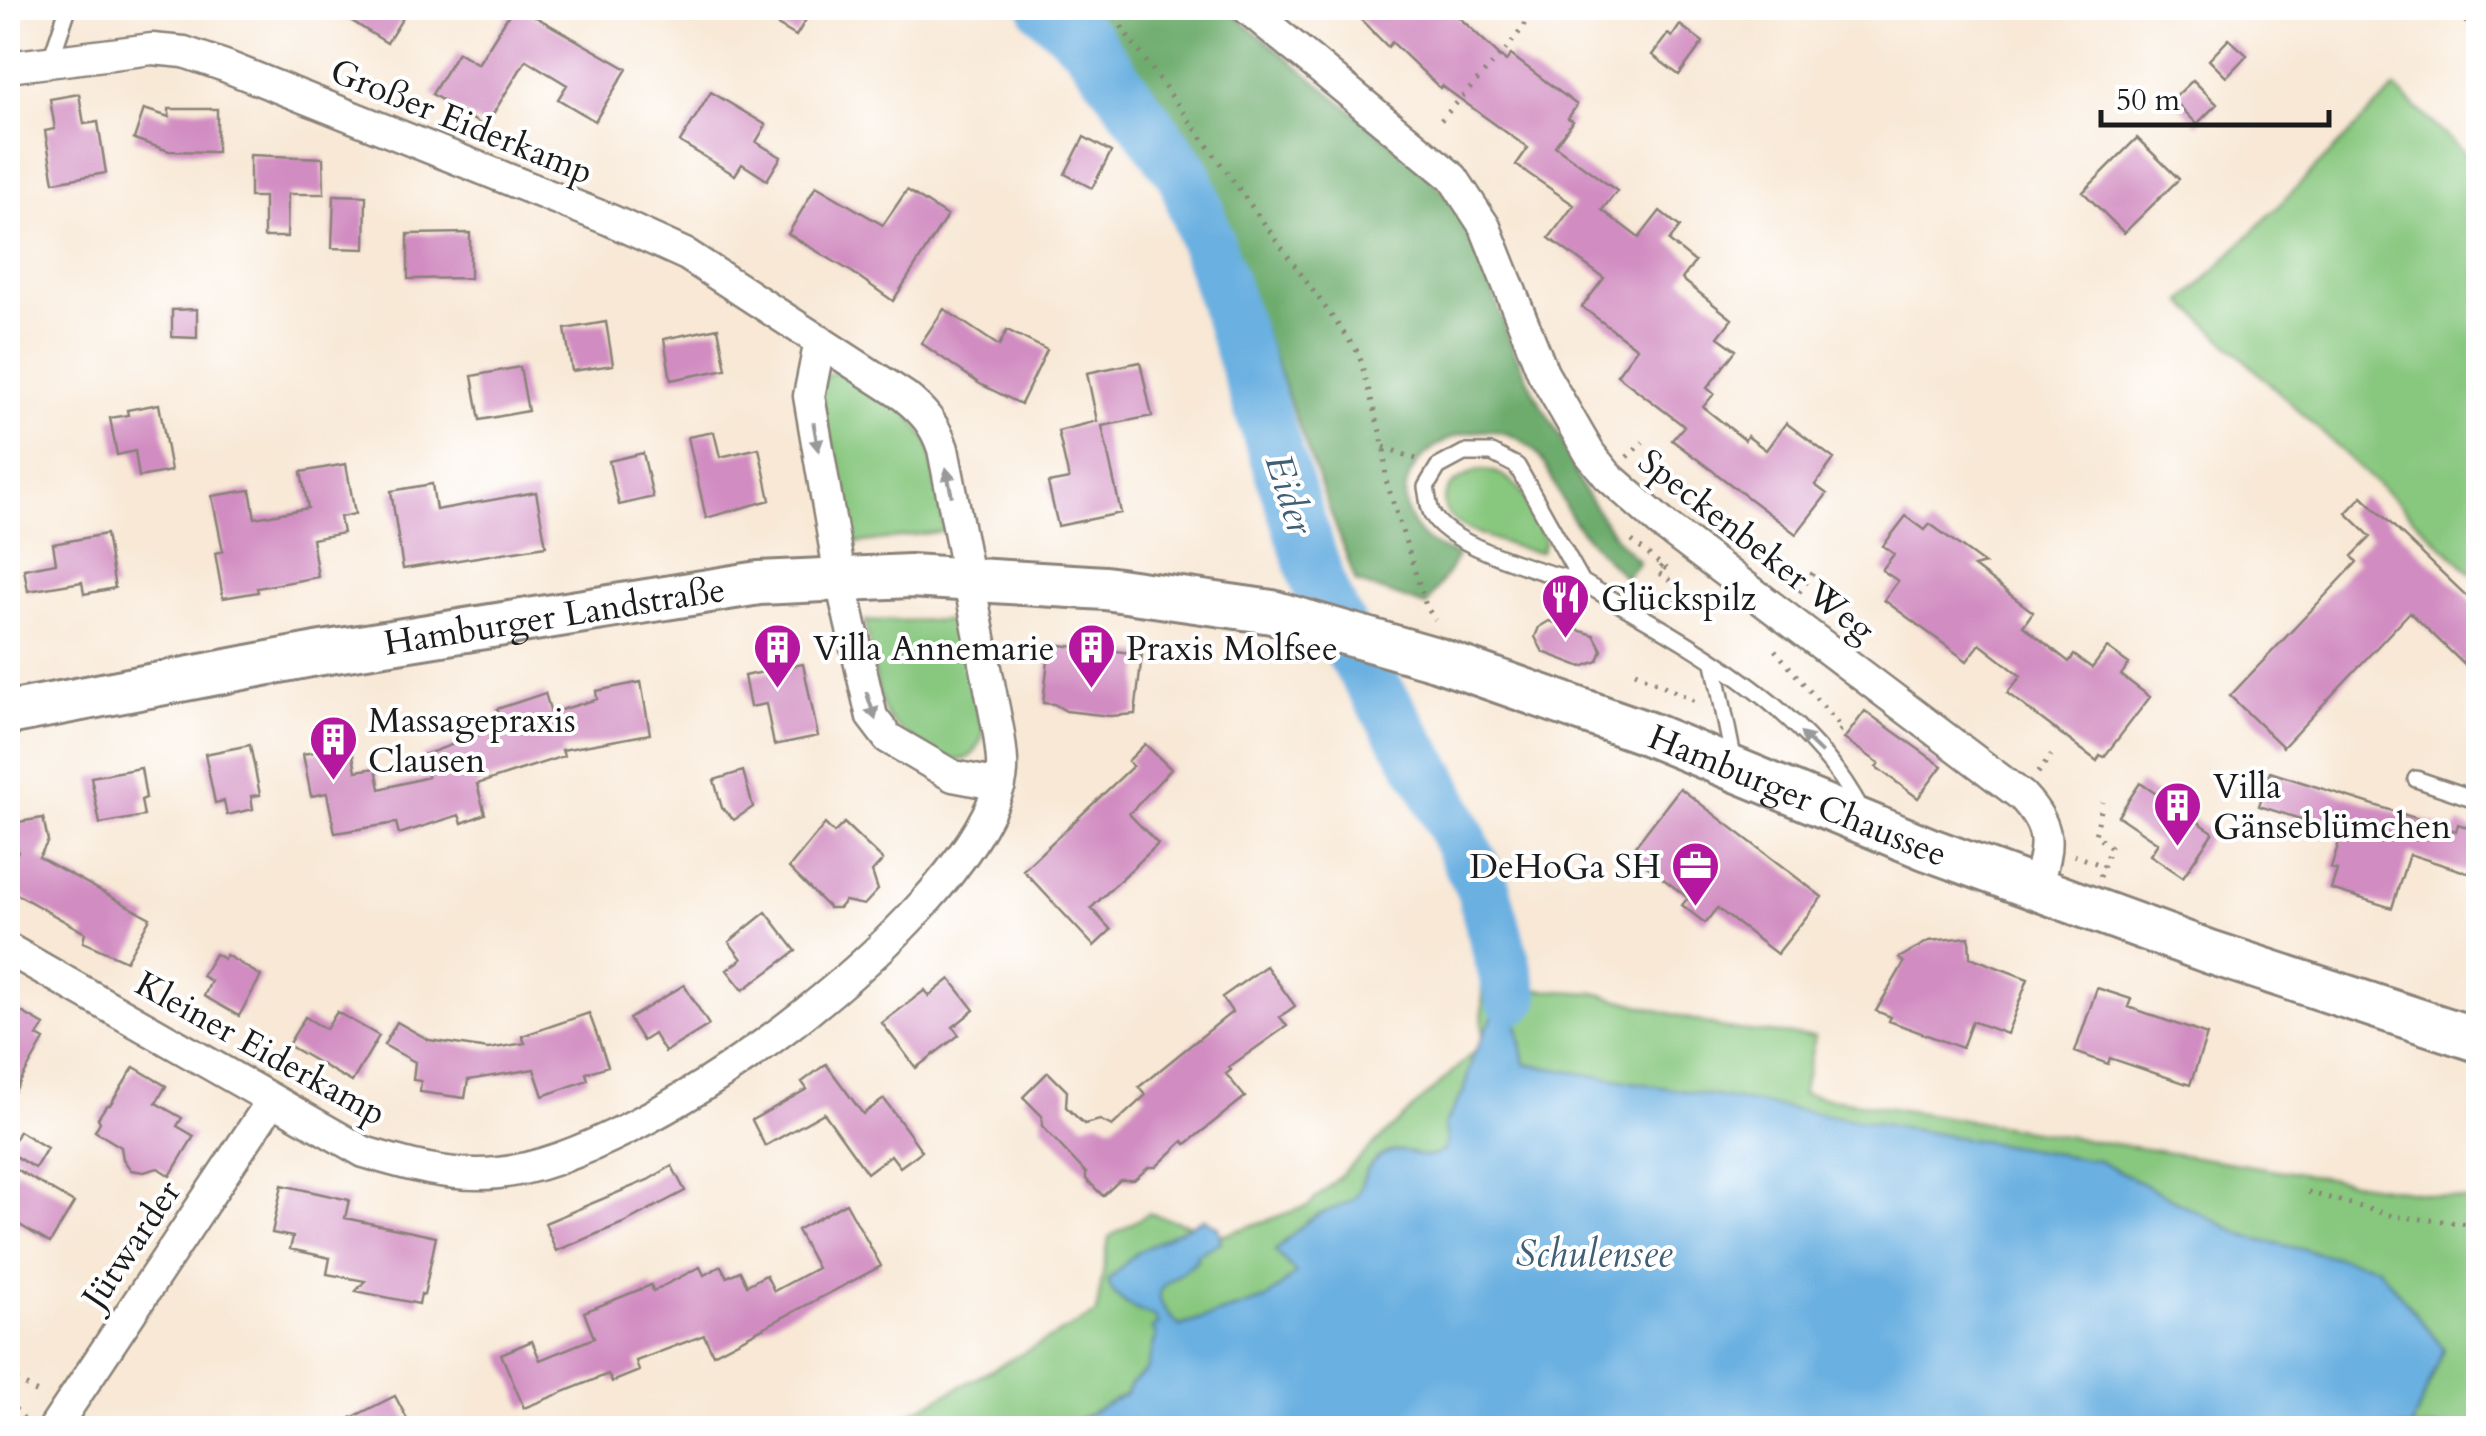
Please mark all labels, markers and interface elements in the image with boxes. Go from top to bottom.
street label: Großer Eiderkamp [323,47,600,196]
scale bar [2101,65,2328,127]
text: 50 m [2116,80,2181,121]
one-way arrow [809,422,824,453]
street label: Speckenbeker Weg [1628,438,1885,654]
water label: Eider [1252,448,1327,542]
one-way arrow [941,466,956,497]
street label: Hamburger Landstraße [380,566,729,668]
restaurant icon: Glückspilz [1540,572,1592,640]
place label: Glückspilz [1601,575,1757,623]
building icon: Villa Annemarie [752,622,804,690]
building icon: Praxis Molfsee [1065,622,1117,690]
place label: Villa Annemarie [813,625,1055,673]
place label: Praxis Molfsee [1126,625,1338,673]
one-way arrow [864,691,879,721]
place label: Massagepraxis Clausen [368,697,576,785]
building icon: Massagepraxis Clausen [307,714,359,782]
street label: Hamburger Chaussee [1641,714,1953,879]
one-way arrow [1800,732,1824,756]
place label: Villa Gänseblümchen [2213,763,2451,851]
building icon: Villa Gänseblümchen [2152,780,2204,848]
office icon: DeHoGa SH [1670,840,1722,908]
place label: DeHoGa SH [1469,843,1661,891]
street label: Kleiner Eiderkamp [127,960,394,1138]
street label: Jütwarder [69,1171,192,1322]
water label: Schulensee [1515,1228,1673,1280]

